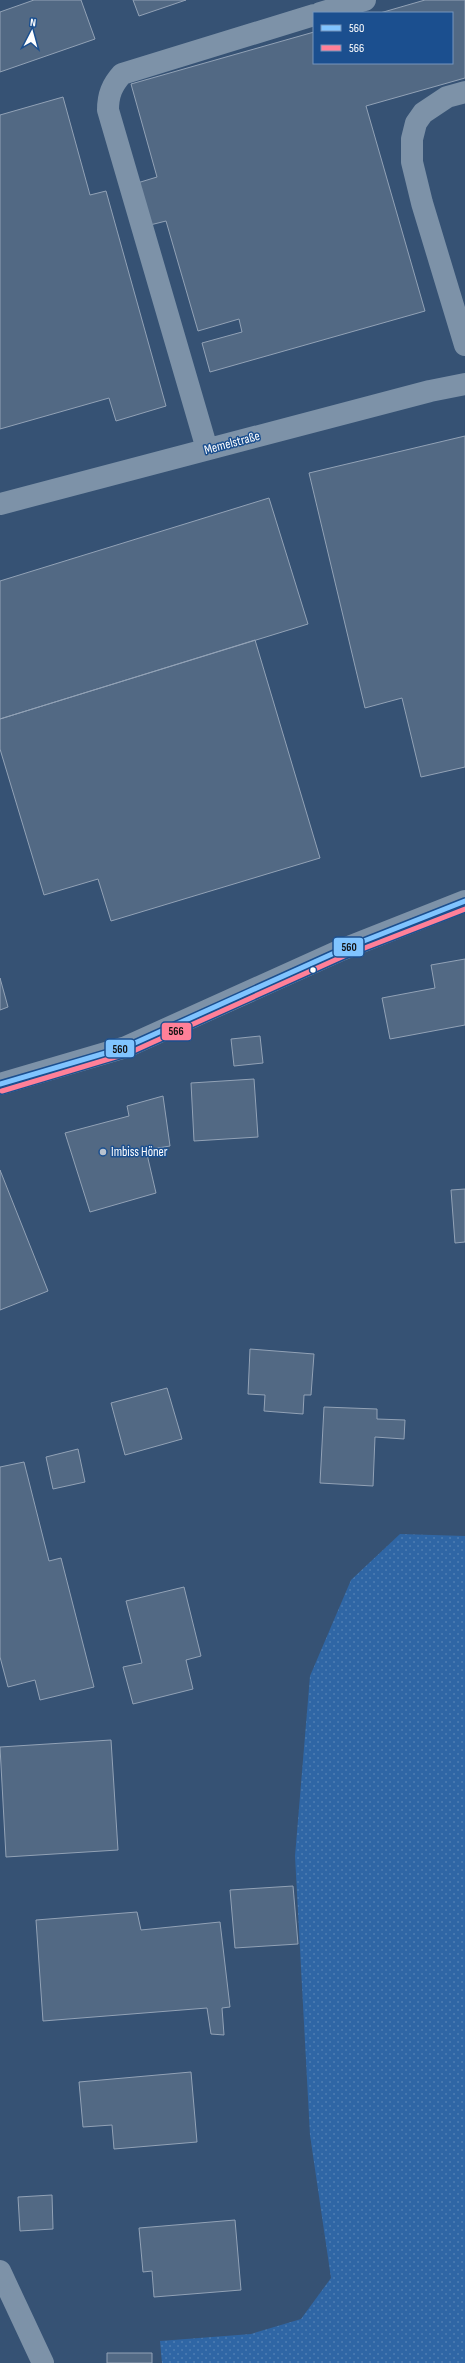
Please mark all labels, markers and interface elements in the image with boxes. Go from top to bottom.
north arrow [12,12,52,52]
legend [313,12,453,64]
text: N [29,16,37,29]
text: 560 [349,21,364,36]
text: 566 [349,41,364,56]
street label: Memelstraße [202,428,262,458]
line badge: 560 [333,937,364,957]
text: 560 [341,941,357,954]
unlabelled marker [308,965,318,975]
line badge: 566 [161,1022,192,1041]
text: 566 [168,1025,184,1038]
line badge: 560 [105,1039,135,1058]
text: 560 [112,1043,128,1056]
place label: Imbiss Höner [111,1144,168,1160]
marker: Imbiss Höner [98,1147,108,1157]

